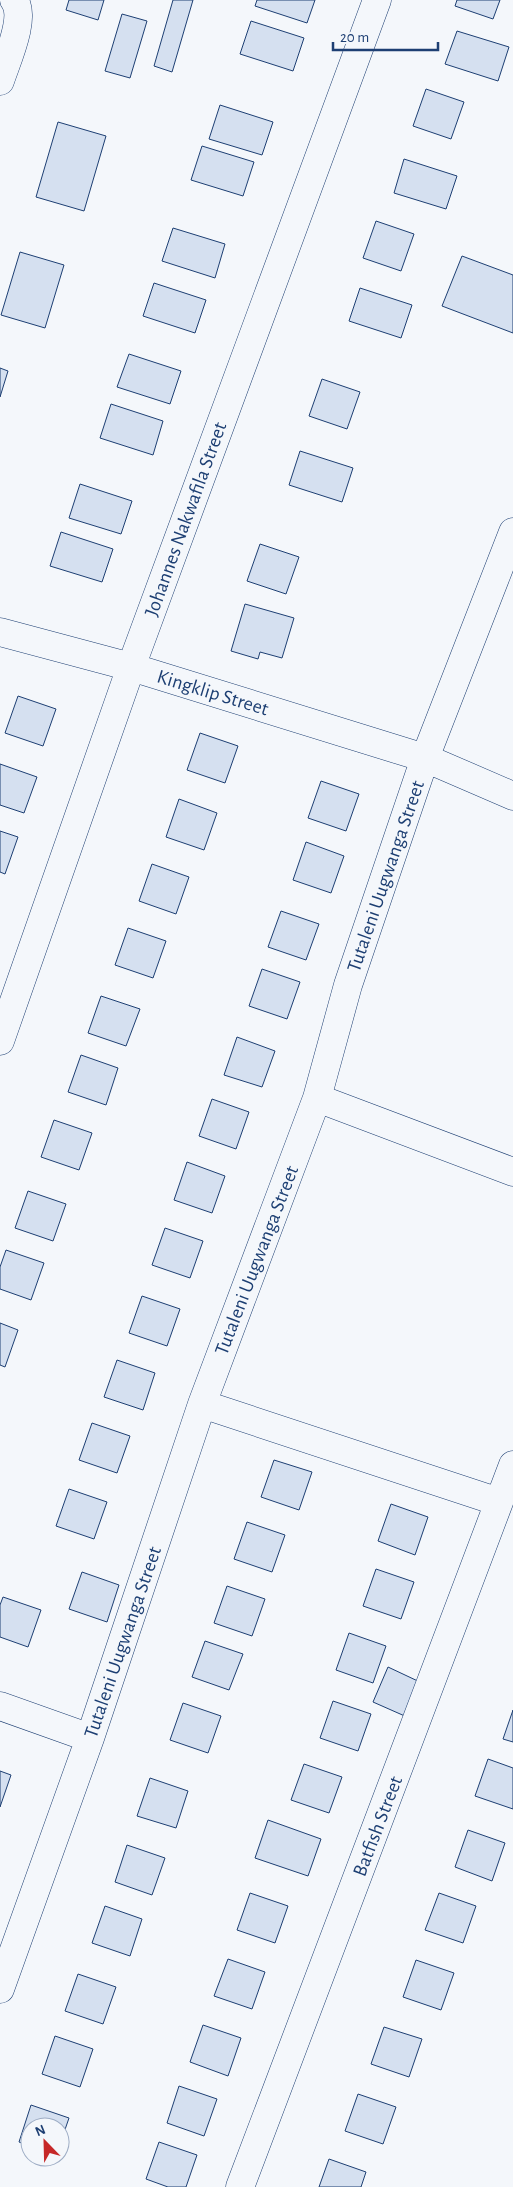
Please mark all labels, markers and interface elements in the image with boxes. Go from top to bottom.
scale bar [333,20,438,52]
text: 20 m [340,30,369,45]
street label: Johannes Nakwafila Street [142,419,231,619]
street label: Kingklip Street [155,667,271,720]
street label: Tutaleni Uugwanga Street [344,778,428,975]
street label: Tutaleni Uugwanga Street [212,1162,302,1358]
street label: Tutaleni Uugwanga Street [81,1544,165,1741]
street label: Batfish Street [350,1773,406,1879]
north arrow [20,2117,70,2167]
text: N [33,2123,48,2139]

